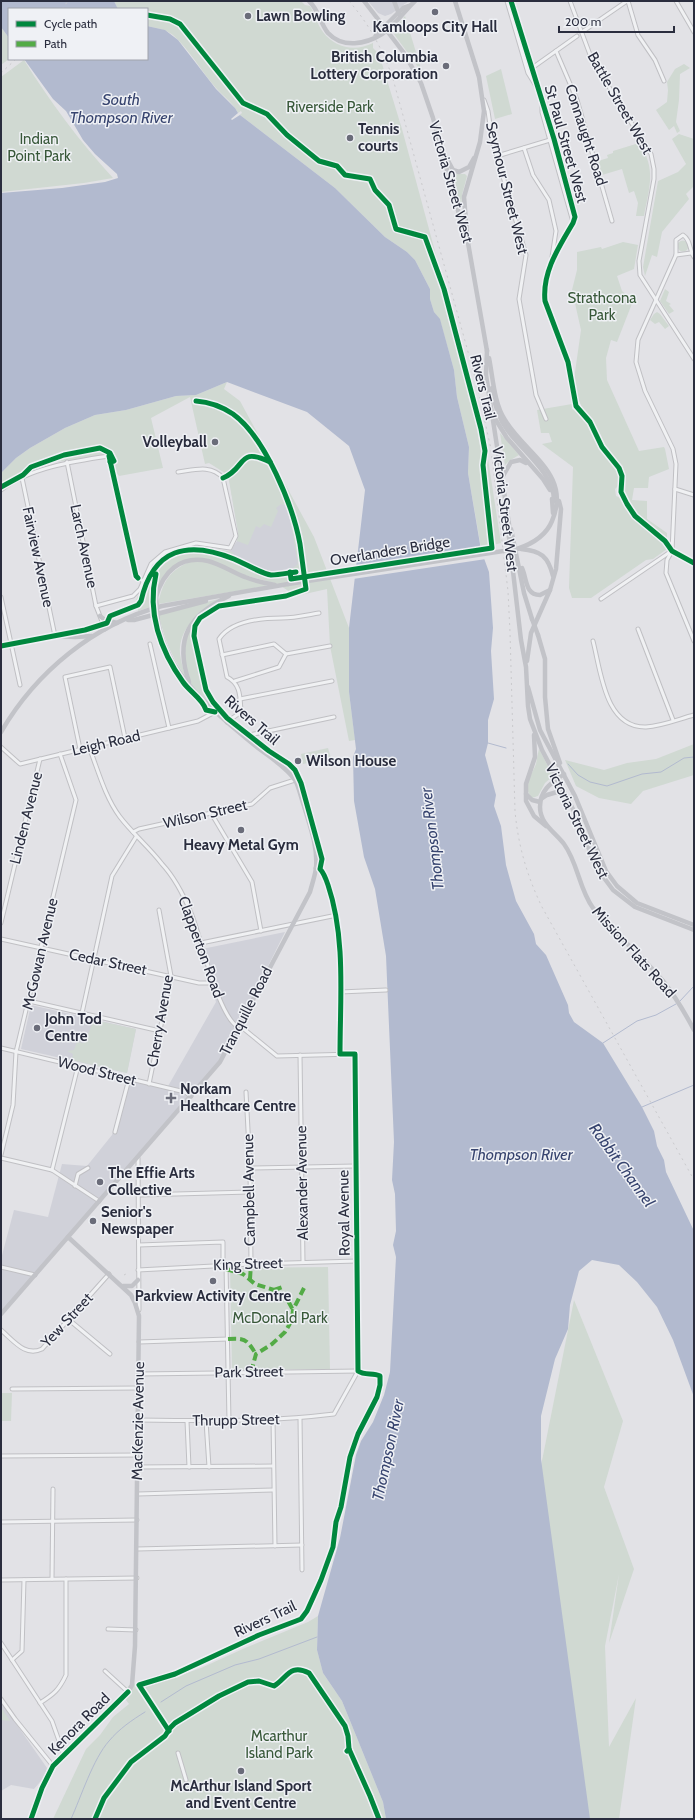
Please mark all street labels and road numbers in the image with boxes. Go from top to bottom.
street label: Battle Street West [583,49,657,157]
street label: Connaught Road [561,82,611,188]
street label: St Paul Street West [541,83,591,205]
street label: Victoria Street West [425,119,477,245]
street label: Seymour Street West [482,120,532,256]
street label: Rivers Trail [466,353,500,422]
street label: Victoria Street West [488,445,522,573]
street label: Larch Avenue [66,502,102,590]
street label: Fairview Avenue [19,505,57,609]
street label: Overlanders Bridge [329,533,451,569]
street label: Rivers Trail [221,691,283,749]
street label: Leigh Road [70,726,142,760]
street label: Victoria Street West [541,760,613,882]
street label: Linden Avenue [6,770,46,866]
street label: Wilson Street [161,796,249,832]
street label: Clapperton Road [174,894,228,1000]
street label: McGowan Avenue [18,896,62,1012]
street label: Mission Flats Road [588,903,680,1001]
street label: Cedar Street [68,945,148,979]
street label: Tranquille Road [216,964,276,1058]
street label: Cherry Avenue [143,973,177,1068]
street label: Wood Street [56,1053,138,1089]
street label: Alexander Avenue [292,1125,312,1240]
street label: Campbell Avenue [239,1134,259,1246]
street label: Royal Avenue [334,1170,354,1256]
street label: King Street [213,1254,283,1274]
street label: Yew Street [37,1289,97,1352]
street label: MacKenzie Avenue [128,1361,148,1481]
street label: Park Street [214,1362,284,1382]
street label: Thrupp Street [192,1410,280,1430]
street label: Rivers Trail [231,1597,299,1641]
street label: Kenora Road [44,1689,114,1759]

